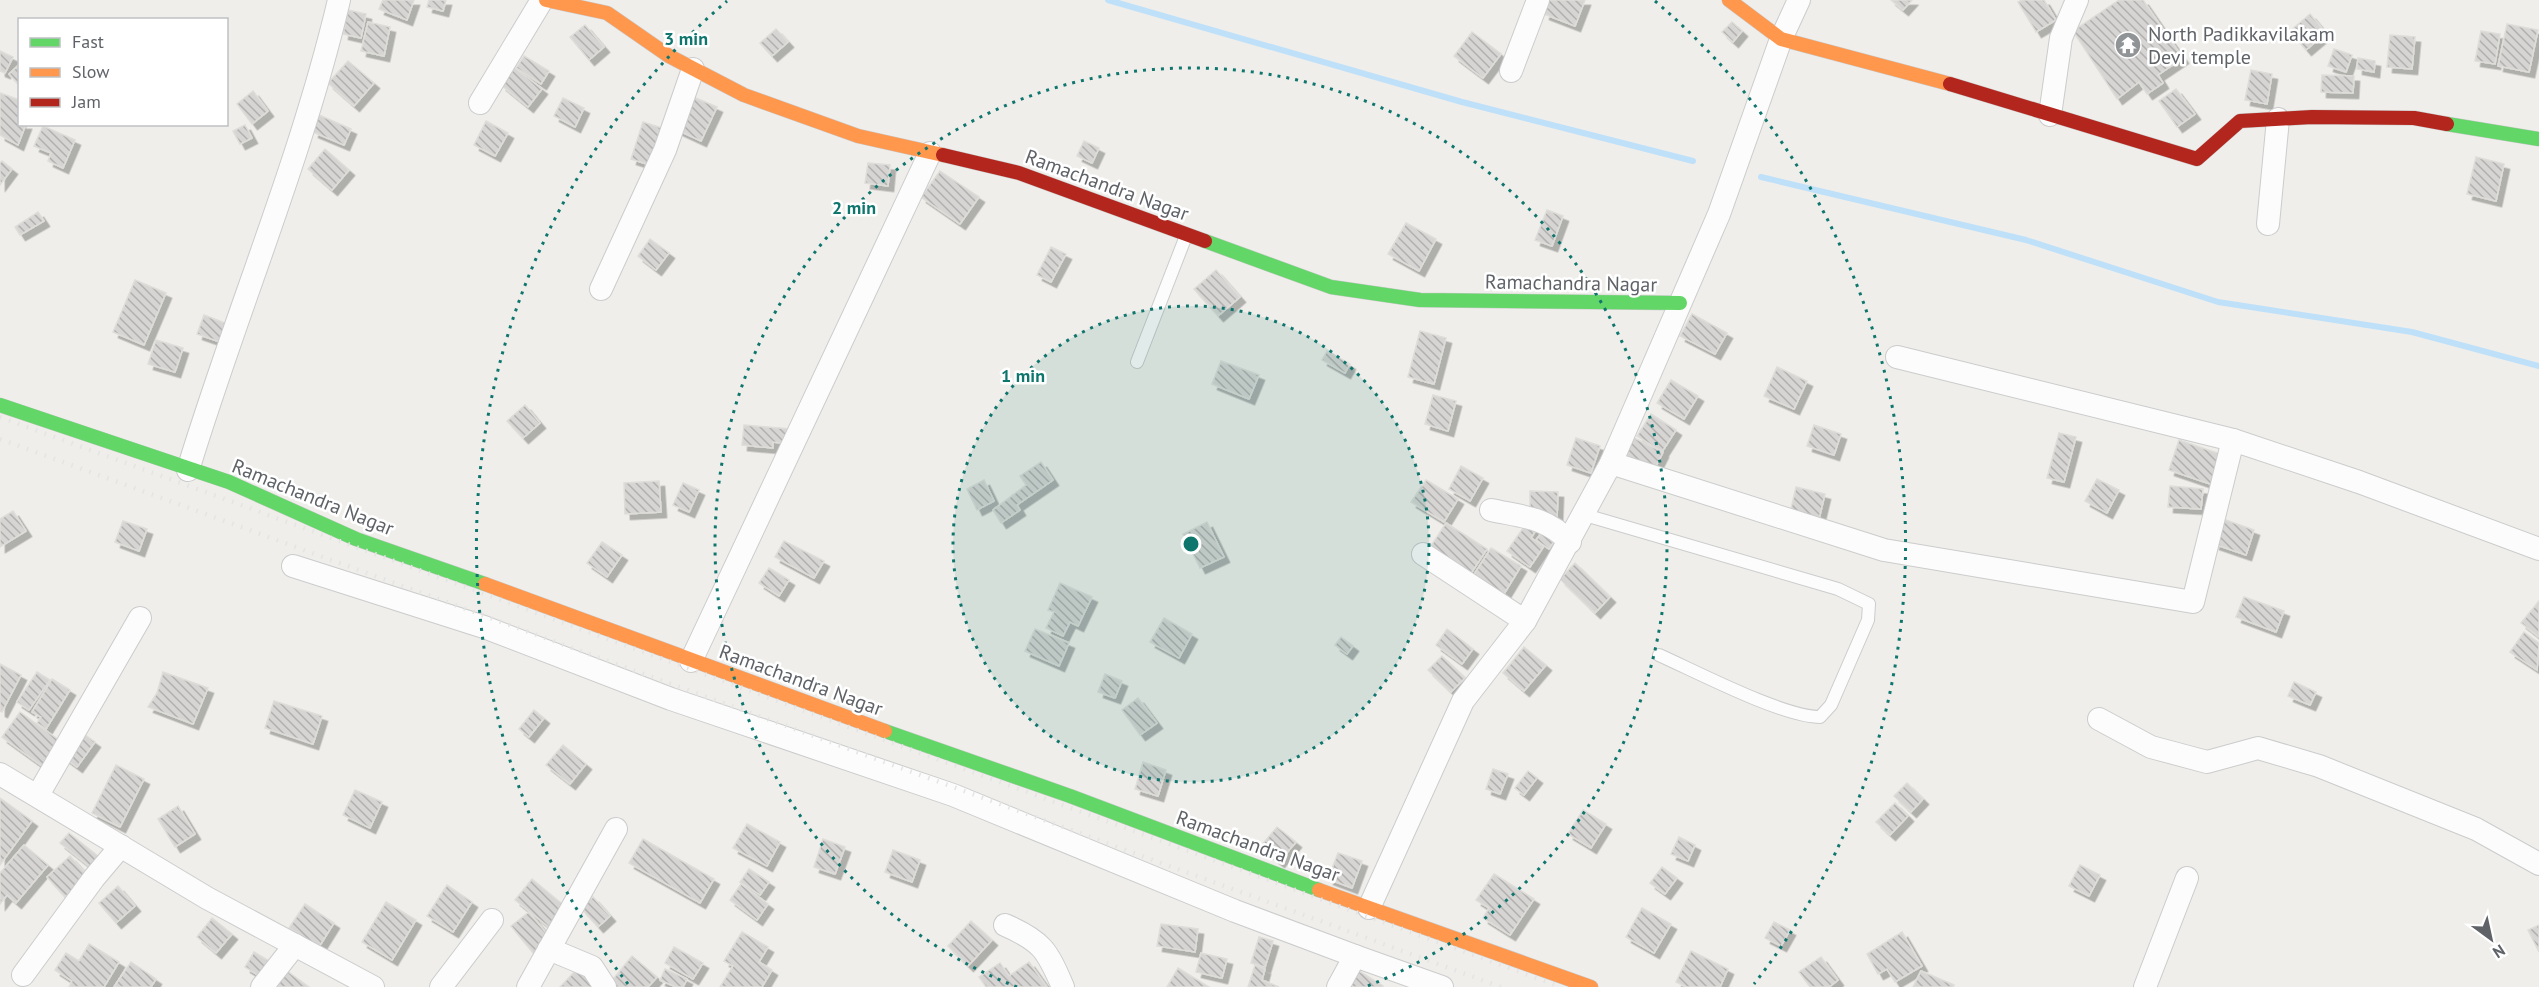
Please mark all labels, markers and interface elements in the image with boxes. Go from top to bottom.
legend [18,18,228,126]
place label: North Padikkavilakam Devi temple [2148,21,2335,70]
text: 3 min [664,27,708,50]
text: Fast [72,30,104,53]
temple icon: North Padikkavilakam Devi temple [2113,30,2143,60]
text: Slow [72,60,110,83]
text: Jam [71,90,101,113]
street label: Ramachandra Nagar [1022,143,1193,227]
text: 2 min [832,196,876,219]
street label: Ramachandra Nagar [1485,268,1658,298]
text: 1 min [1001,364,1045,387]
street label: Ramachandra Nagar [228,453,398,541]
centre of rings [1181,534,1201,554]
street label: Ramachandra Nagar [716,638,887,722]
street label: Ramachandra Nagar [1173,804,1344,888]
north arrow [2461,909,2521,969]
text: N [2489,940,2509,963]

